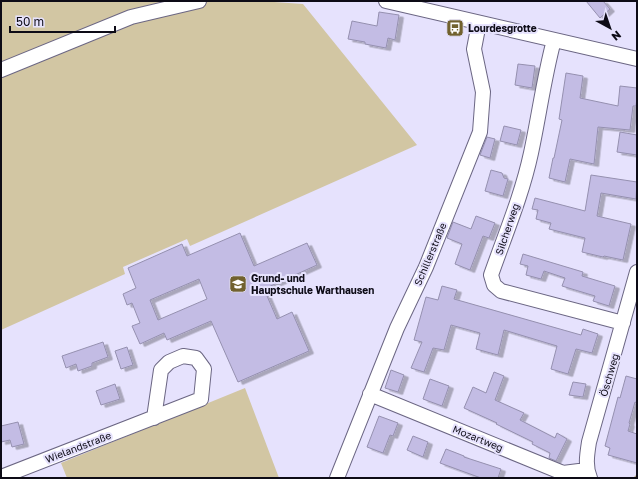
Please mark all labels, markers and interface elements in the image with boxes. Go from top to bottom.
scale bar [10,8,115,34]
north arrow [590,8,630,48]
text: 50 m [16,14,44,29]
bus stop icon: Lourdesgrotte [445,18,465,38]
place label: Lourdesgrotte [468,22,537,34]
text: N [609,28,624,44]
street label: Silcherweg [493,202,521,256]
street label: Schillerstraße [411,221,449,287]
place label: Grund- und Hauptschule Warthausen [251,272,374,296]
school or university icon: Grund- und Hauptschule Warthausen [228,274,248,294]
street label: Öschweg [596,352,621,398]
street label: Mozartweg [451,422,505,454]
street label: Wielandstraße [43,429,113,465]

